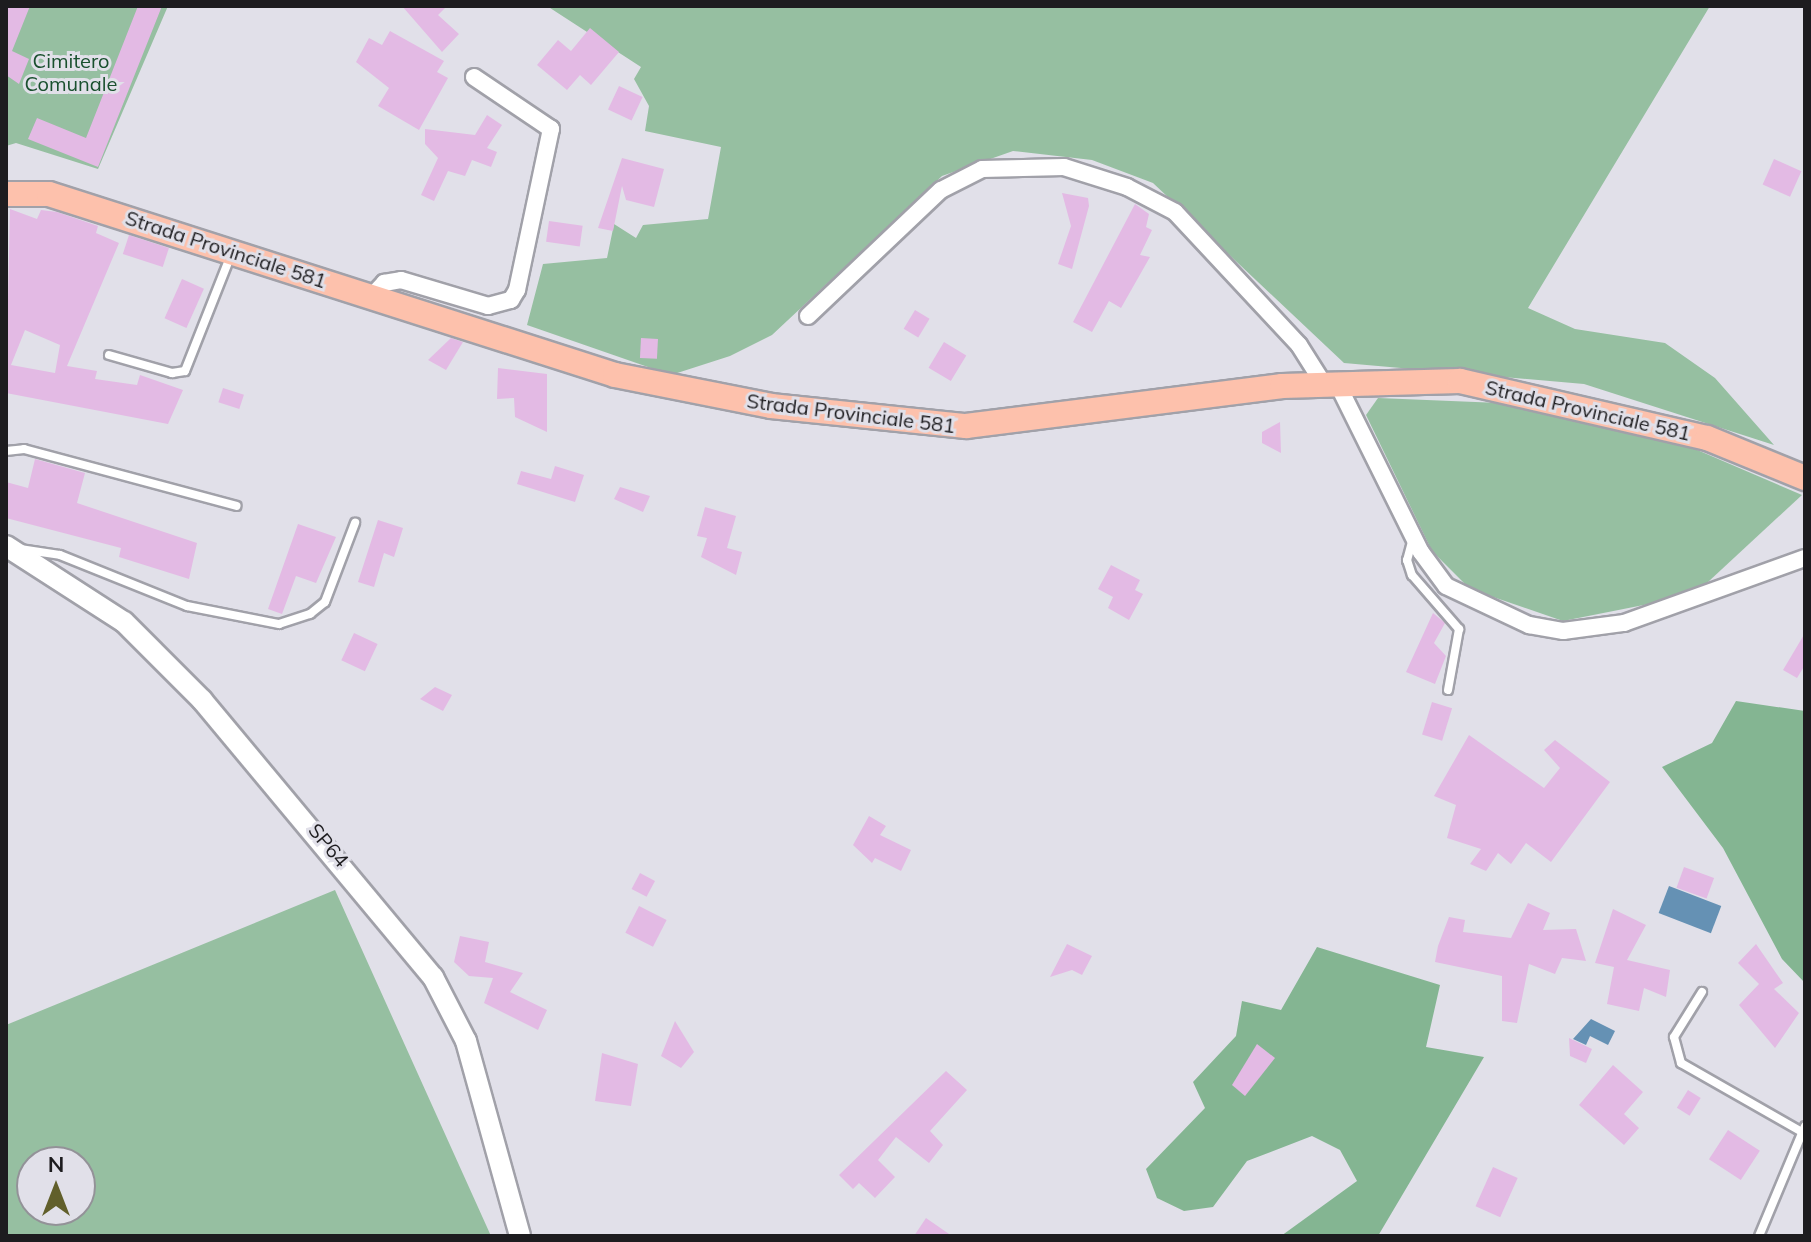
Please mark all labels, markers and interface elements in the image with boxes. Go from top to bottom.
park label: Cimitero Comunale [25,48,117,95]
street label: Strada Provinciale 581 [123,205,329,293]
street label: Strada Provinciale 581 [1483,375,1693,445]
street label: Strada Provinciale 581 [745,388,957,438]
street label: SP64 [304,818,354,872]
north arrow [16,1146,96,1226]
text: N [48,1150,64,1178]

